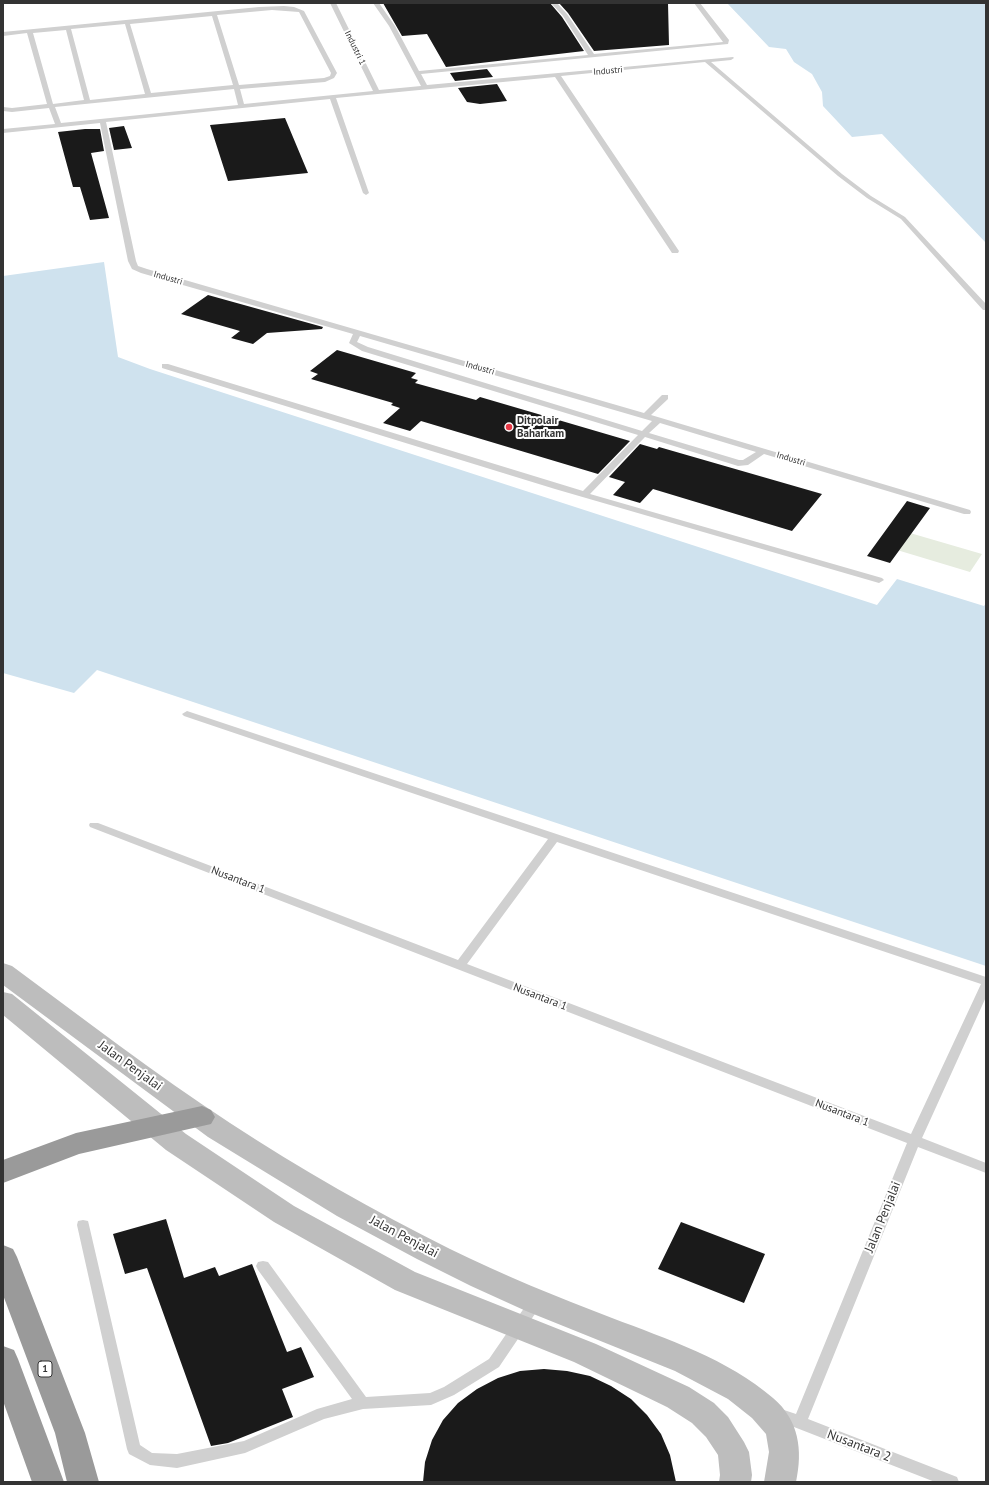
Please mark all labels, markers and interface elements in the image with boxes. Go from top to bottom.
street label: Industri 1 [342,29,368,67]
street label: Industri [593,64,623,78]
street label: Industri [152,269,184,287]
street label: Industri [464,359,496,377]
place label: Ditpolair Baharkam [517,414,564,440]
marker: Ditpolair Baharkam [504,422,514,432]
street label: Industri [775,450,807,468]
street label: Nusantara 1 [209,864,267,896]
street label: Nusantara 1 [511,981,569,1013]
street label: Jalan Penjalai [95,1038,165,1094]
street label: Nusantara 1 [813,1097,871,1129]
street label: Jalan Penjalai [862,1179,904,1255]
street label: Jalan Penjalai [367,1212,441,1262]
road number: 1 [38,1361,52,1377]
street label: Nusantara 2 [825,1427,893,1465]

